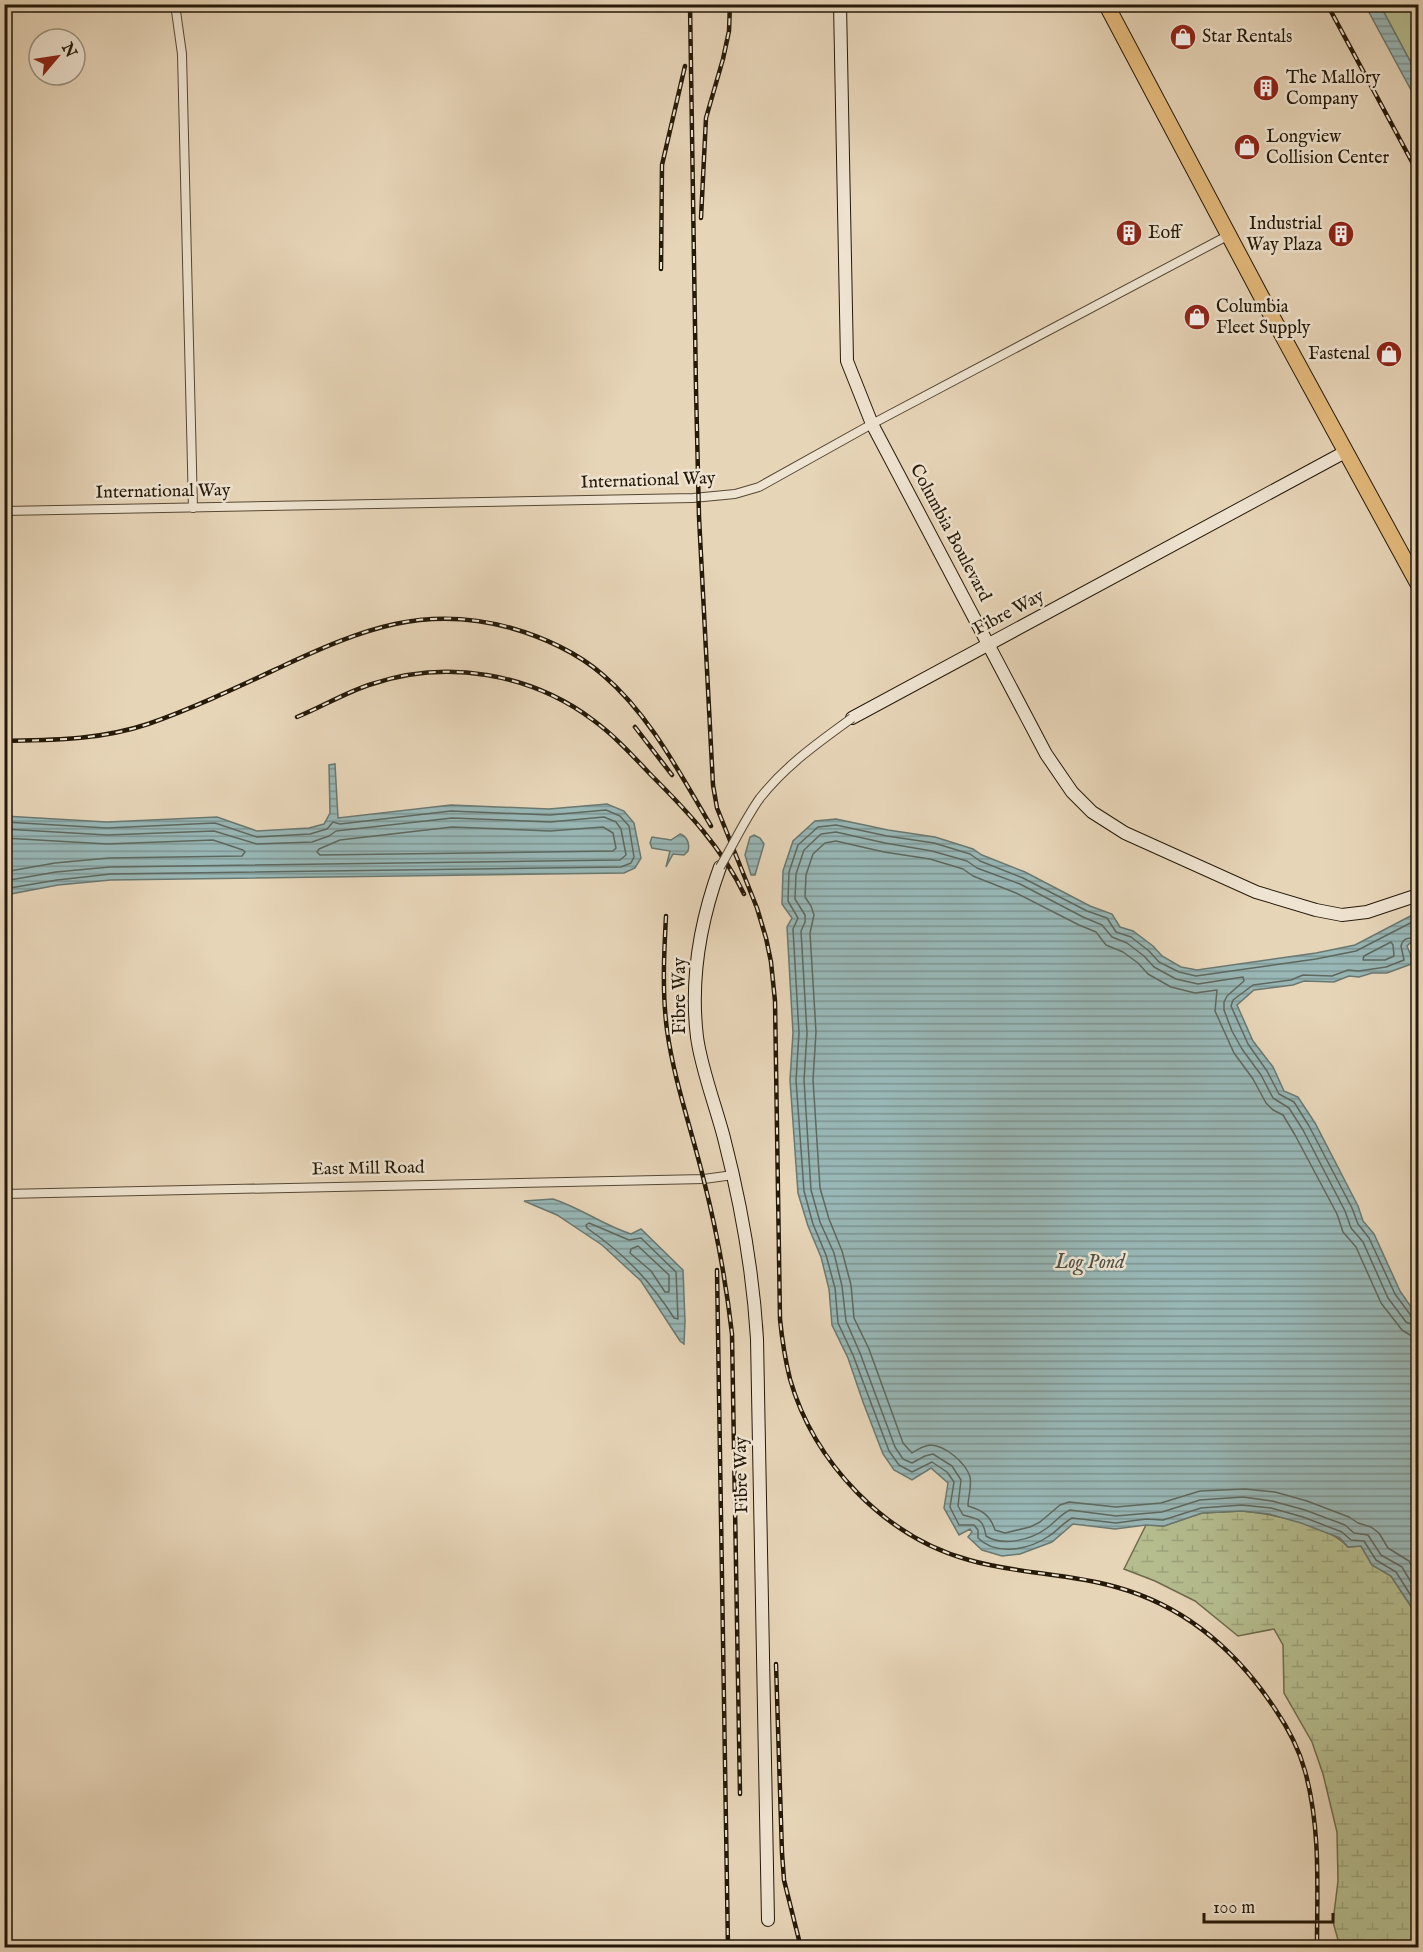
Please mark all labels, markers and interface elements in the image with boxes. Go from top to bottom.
shop icon: Star Rentals [1168,22,1198,52]
place label: Star Rentals [1202,26,1292,49]
north arrow [27,27,87,87]
text: N [56,39,81,62]
place label: The Mallory Company [1286,67,1381,111]
building icon: The Mallory Company [1251,73,1281,103]
place label: Longview Collision Center [1266,126,1389,170]
shop icon: Longview Collision Center [1232,132,1262,162]
place label: Industrial Way Plaza [1246,213,1322,257]
building icon: Eoff [1114,218,1144,248]
building icon: Industrial Way Plaza [1326,219,1356,249]
place label: Eoff [1148,222,1183,245]
place label: Columbia Fleet Supply [1216,296,1311,340]
shop icon: Columbia Fleet Supply [1182,302,1212,332]
shop icon: Fastenal [1374,339,1404,369]
place label: Fastenal [1308,343,1370,366]
street label: Columbia Boulevard [904,460,996,606]
street label: International Way [580,467,716,495]
street label: International Way [95,479,231,505]
street label: Fibre Way [970,585,1049,641]
street label: Fibre Way [669,957,692,1035]
street label: East Mill Road [311,1157,425,1181]
water label: Log Pond [1054,1250,1126,1276]
street label: Fibre Way [730,1436,754,1514]
scale bar [1204,1886,1333,1924]
text: 100 m [1213,1897,1255,1920]

